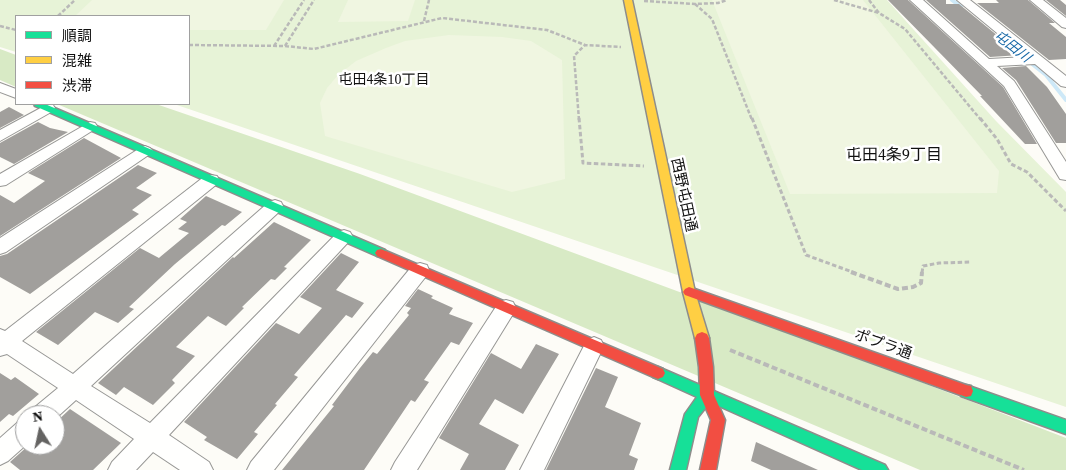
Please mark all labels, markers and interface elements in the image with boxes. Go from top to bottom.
legend [15,15,190,105]
text: 順調 [62,25,92,46]
water label: 屯田川 [990,27,1034,67]
text: 混雑 [62,50,92,71]
district label: 屯田4条10丁目 [339,72,429,88]
text: 渋滞 [62,75,92,96]
district label: 屯田4条9丁目 [846,146,942,166]
street label: 西野屯田通 [666,156,700,234]
street label: ポプラ通 [852,326,914,364]
north arrow [15,405,65,455]
text: N [31,405,44,427]

